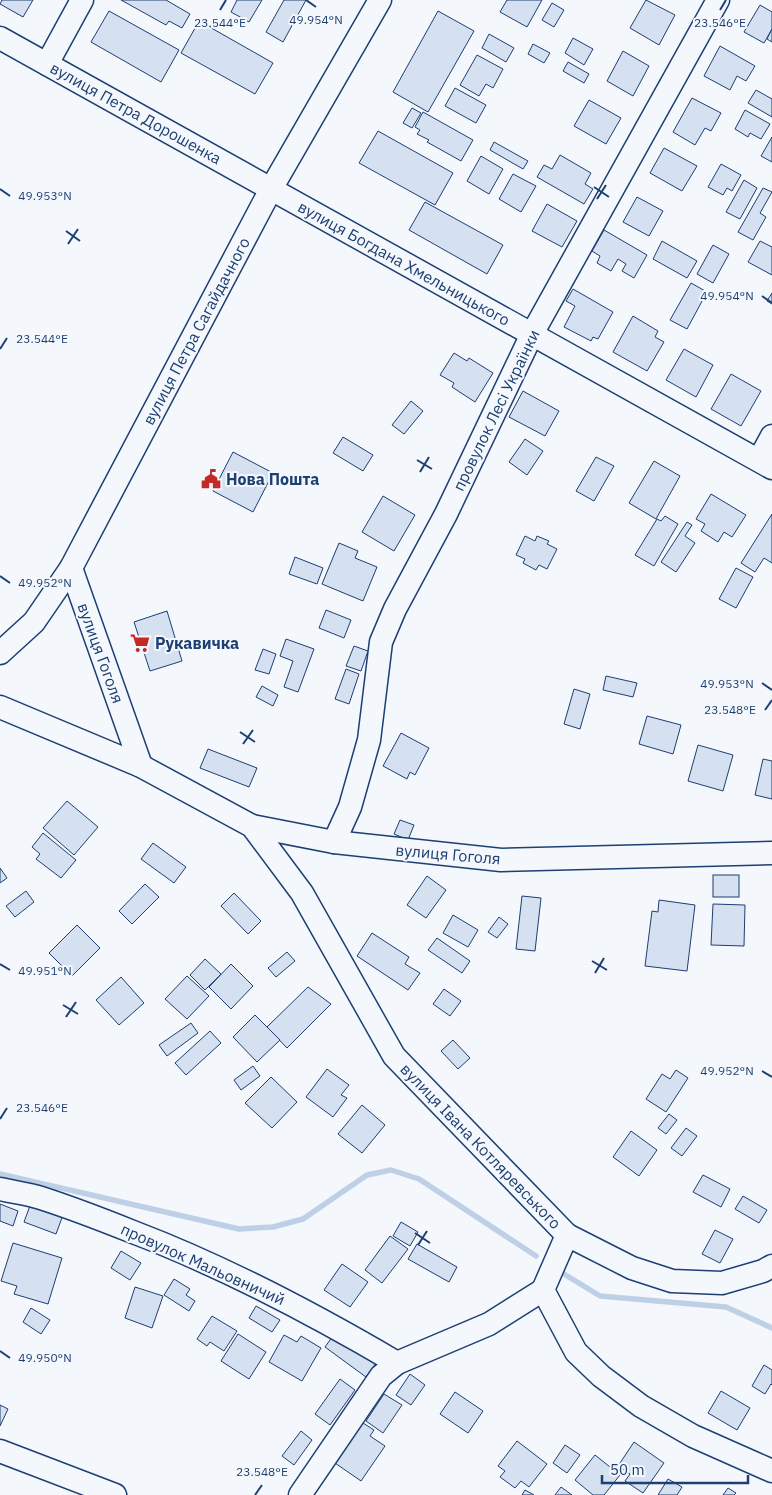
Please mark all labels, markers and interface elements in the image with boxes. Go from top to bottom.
text: 49.954°N [289,12,343,27]
text: 23.544°E [194,15,246,30]
text: 23.546°E [694,15,746,30]
street label: вулиця Петра Дорошенка [47,58,225,169]
text: 49.953°N [18,188,72,203]
street label: вулиця Богдана Хмельницького [295,196,514,330]
street label: вулиця Петра Сагайдачного [138,234,254,428]
text: 49.954°N [700,288,754,303]
street label: провулок Лесі Українки [448,326,544,494]
text: 23.544°E [16,331,68,346]
public building icon: Нова Пошта [200,468,222,490]
place label: Нова Пошта [226,469,319,489]
text: 49.952°N [18,575,72,590]
street label: вулиця Гоголя [74,600,128,706]
supermarket icon: Рукавичка [129,632,151,654]
place label: Рукавичка [155,633,239,653]
text: 49.953°N [700,676,754,691]
text: 23.548°E [704,702,756,717]
street label: вулиця Гоголя [395,839,501,869]
text: 49.951°N [18,963,72,978]
street label: вулиця Івана Котляревського [396,1059,566,1233]
text: 49.952°N [700,1063,754,1078]
text: 23.546°E [16,1100,68,1115]
street label: провулок Мальовничий [118,1219,288,1309]
text: 49.950°N [18,1350,72,1365]
scale bar [602,1452,748,1484]
text: 50 m [610,1460,645,1479]
text: 23.548°E [236,1464,288,1479]

